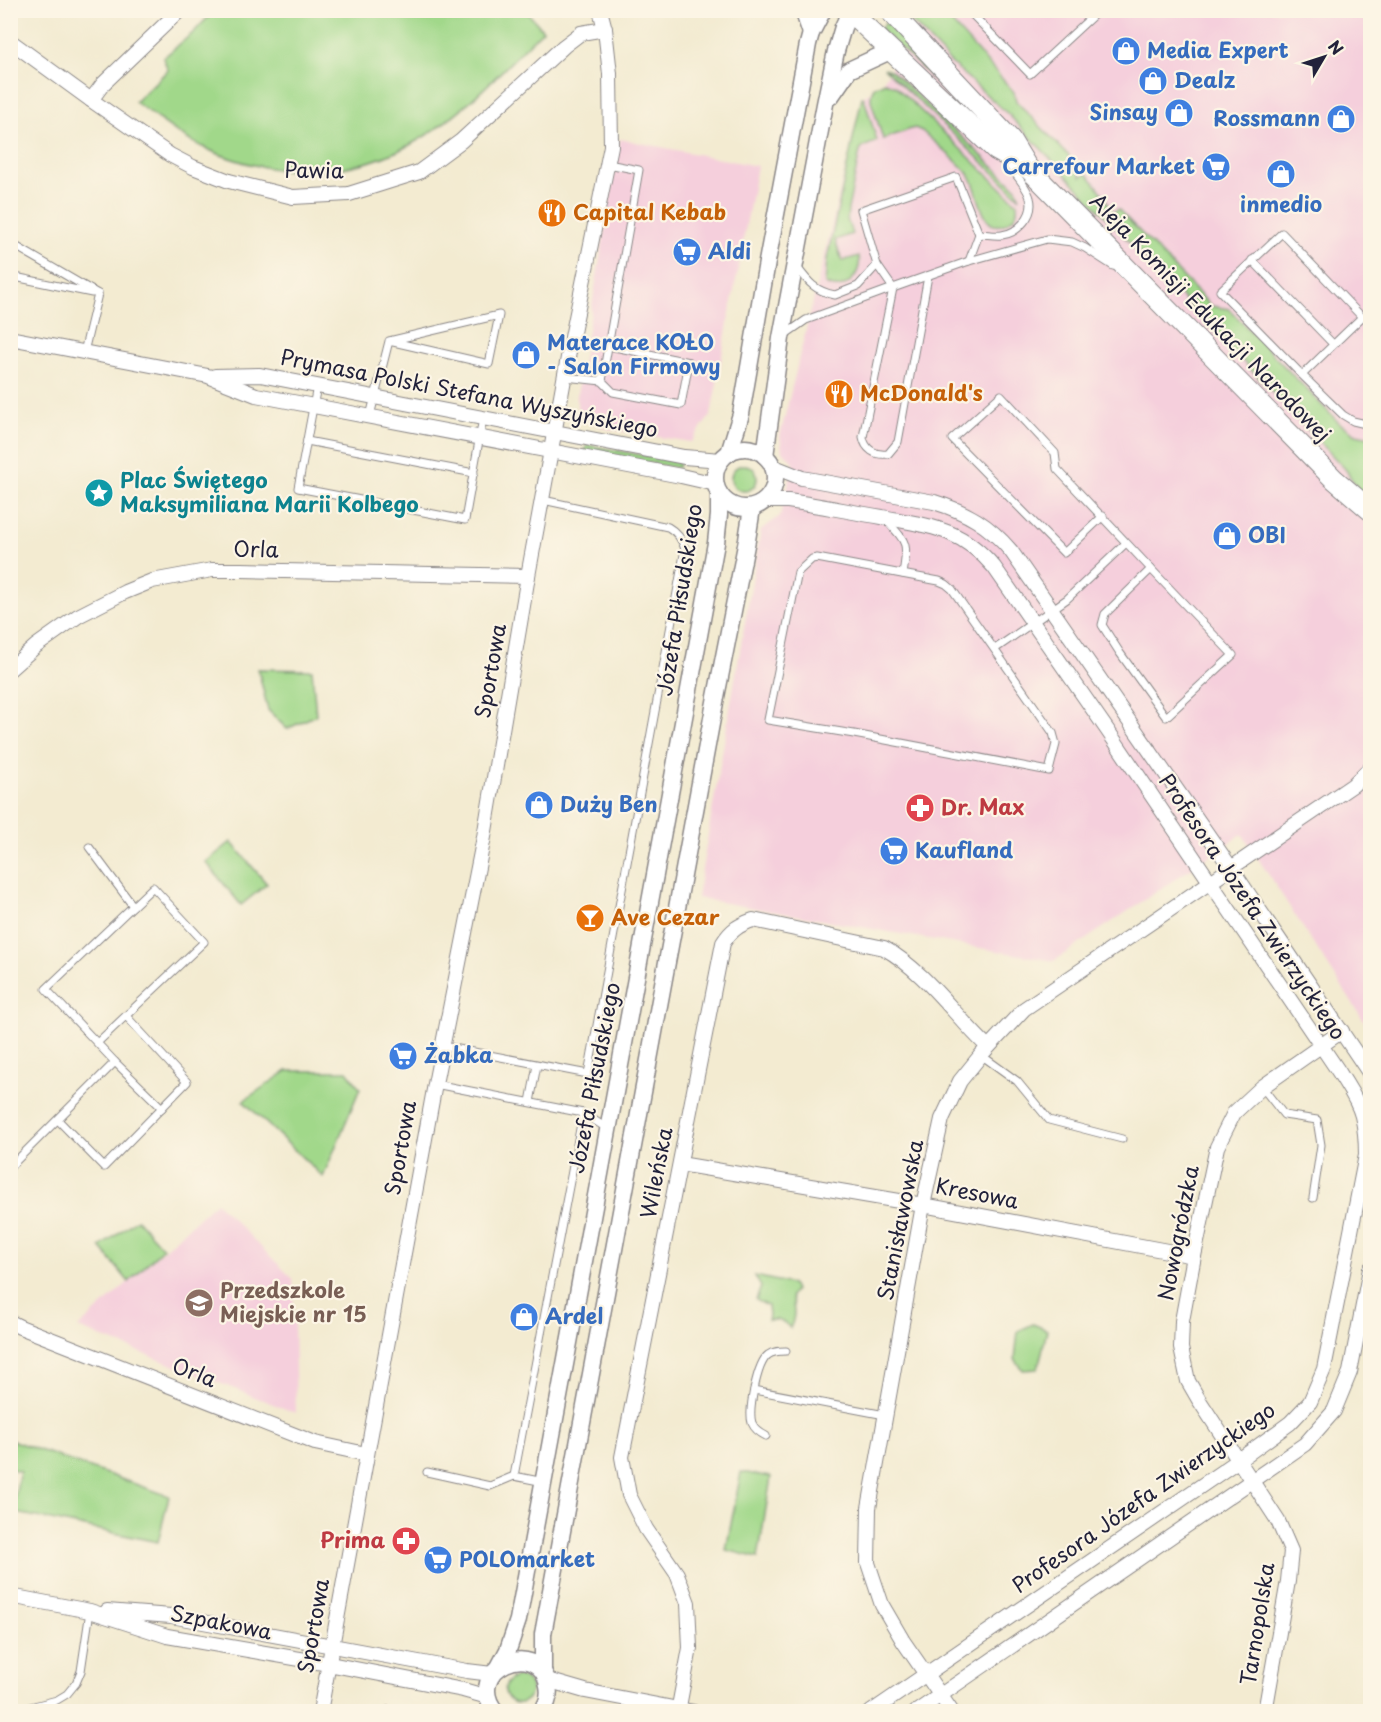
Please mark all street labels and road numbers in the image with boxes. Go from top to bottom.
street label: Pawia [284,152,344,186]
street label: Aleja Komisji Edukacji Narodowej [1083,185,1339,448]
street label: Prymasa Polski Stefana Wyszyńskiego [278,340,661,444]
street label: Józefa Piłsudskiego [647,501,709,698]
street label: Orla [233,532,280,564]
street label: Sportowa [465,621,513,720]
street label: Profesora Józefa Zwierzyckiego [1152,766,1355,1045]
street label: Józefa Piłsudskiego [559,979,627,1176]
street label: Sportowa [375,1098,423,1197]
street label: Wileńska [631,1124,680,1221]
street label: Stanisławowska [868,1136,930,1303]
street label: Nowogródzka [1148,1162,1206,1303]
street label: Kresowa [933,1168,1022,1216]
street label: Orla [168,1348,222,1394]
street label: Profesora Józefa Zwierzyckiego [1005,1393,1281,1600]
street label: Tarnopolska [1231,1560,1282,1687]
street label: Sportowa [288,1576,336,1675]
street label: Szpakowa [168,1596,275,1647]

